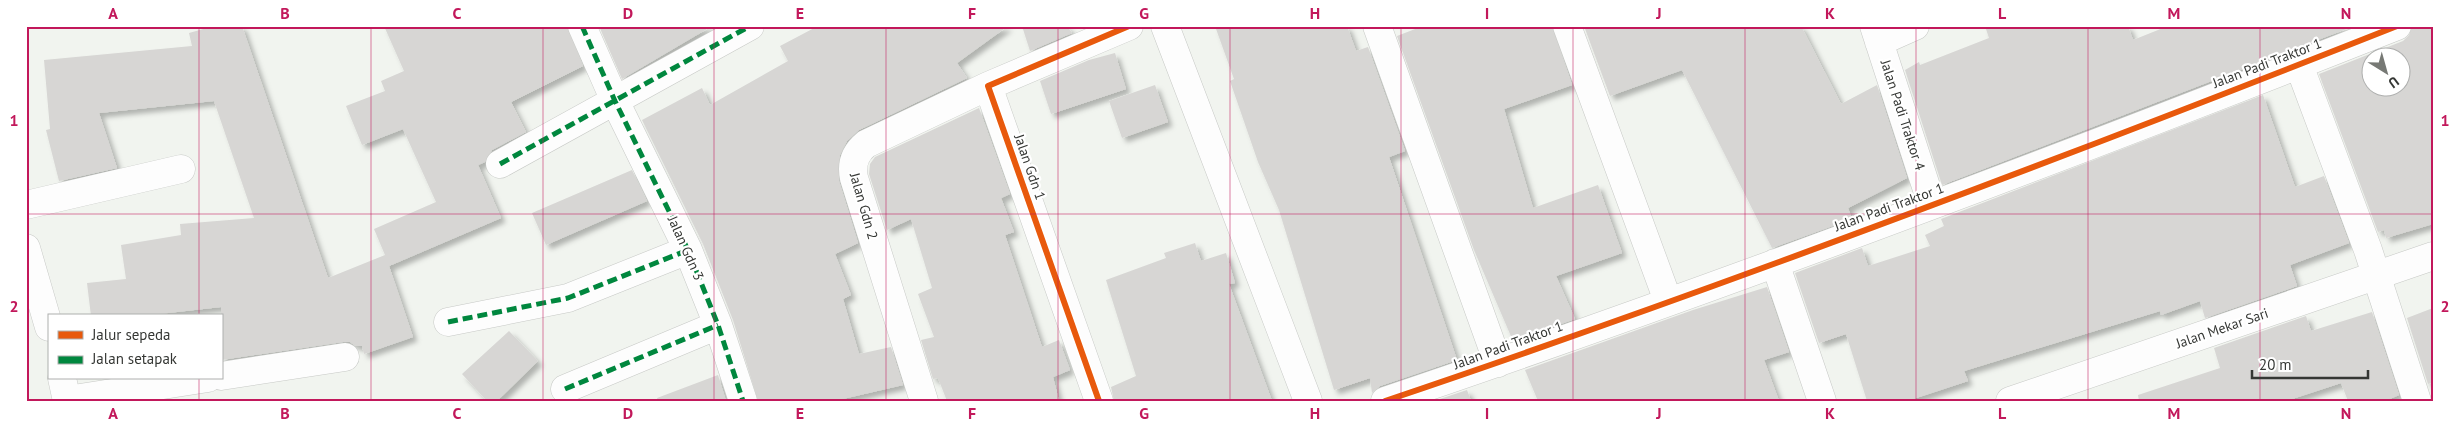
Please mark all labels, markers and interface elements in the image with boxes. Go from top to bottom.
text: A [108,3,118,23]
text: B [280,3,290,23]
text: C [453,3,462,23]
text: D [623,3,633,23]
text: E [796,3,804,23]
text: F [968,3,976,23]
text: G [1139,3,1149,23]
text: H [1310,3,1320,23]
text: I [1485,3,1489,23]
text: J [1655,3,1662,23]
text: K [1825,3,1835,23]
text: L [1998,3,2007,23]
text: M [2168,3,2180,23]
text: N [2341,3,2351,23]
street label: Jalan Padi Traktor 1 [2209,34,2324,92]
north arrow [2362,48,2412,98]
street label: Jalan Padi Traktor 4 [1876,56,1929,173]
text: U [2385,73,2403,92]
text: 1 [9,110,19,130]
text: 1 [2440,110,2450,130]
street label: Jalan Gdn 1 [1010,131,1050,202]
street label: Jalan Gdn 2 [846,170,882,241]
street label: Jalan Padi Traktor 1 [1831,179,1946,236]
street label: Jalan Gdn 3 [663,212,708,283]
text: 2 [9,296,19,316]
text: 2 [2440,296,2450,316]
street label: Jalan Mekar Sari [2172,304,2271,353]
legend [48,314,222,380]
street label: Jalan Padi Traktor 1 [1450,317,1565,374]
text: Jalur sepeda [91,325,171,344]
scale bar [2252,347,2368,379]
text: Jalan setapak [91,349,178,368]
text: 20 m [2259,355,2292,374]
text: A [108,403,118,423]
text: B [280,403,290,423]
text: C [453,403,462,423]
text: D [623,403,633,423]
text: E [796,403,804,423]
text: F [968,403,976,423]
text: G [1139,403,1149,423]
text: H [1310,403,1320,423]
text: I [1485,403,1489,423]
text: J [1655,403,1662,423]
text: K [1825,403,1835,423]
text: L [1998,403,2007,423]
text: M [2168,403,2180,423]
text: N [2341,403,2351,423]

